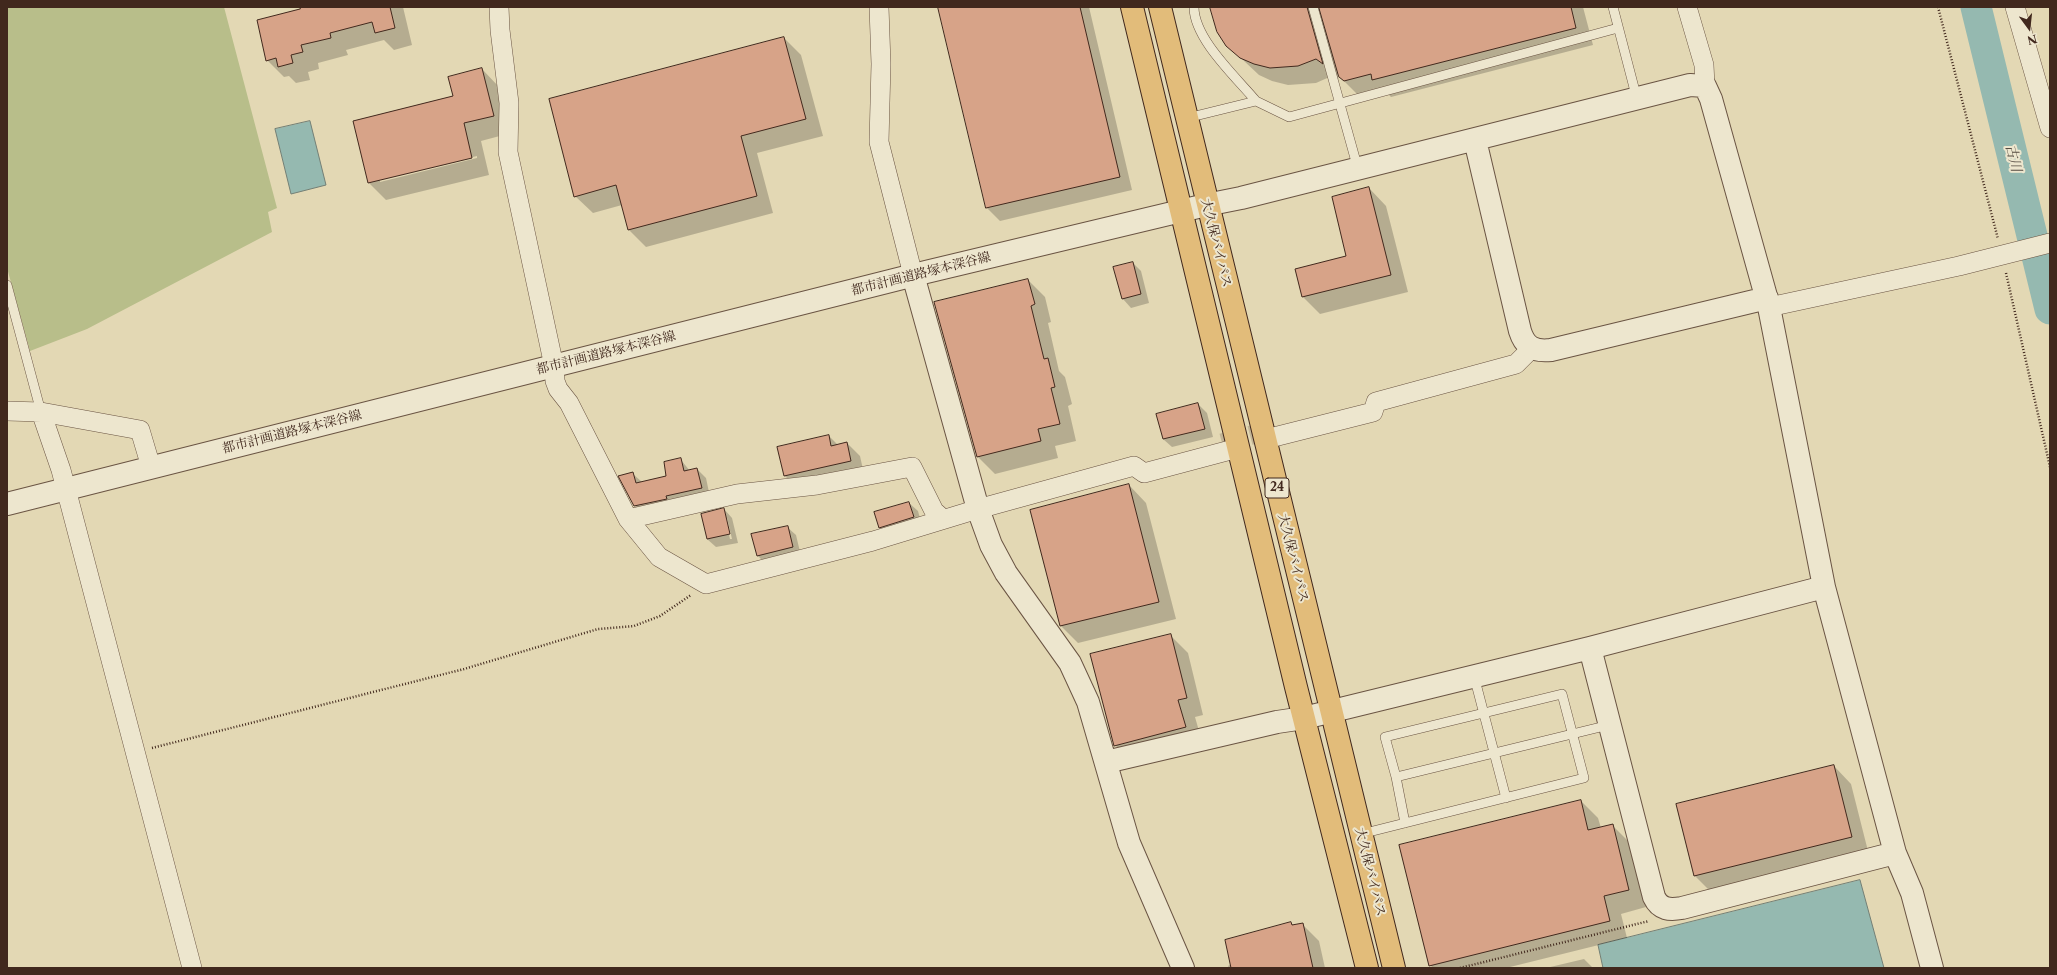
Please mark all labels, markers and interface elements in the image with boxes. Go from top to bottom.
north arrow [2009,8,2049,48]
text: N [2026,32,2039,48]
water label: 古川 [2001,142,2025,174]
street label: 大久保バイパス [1197,197,1235,289]
street label: 都市計画道路塚本深谷線 [850,249,992,299]
street label: 都市計画道路塚本深谷線 [535,328,677,378]
street label: 都市計画道路塚本深谷線 [221,407,363,457]
road number: 24 [1265,478,1289,498]
street label: 大久保バイパス [1274,512,1312,604]
street label: 大久保バイパス [1351,826,1389,918]

